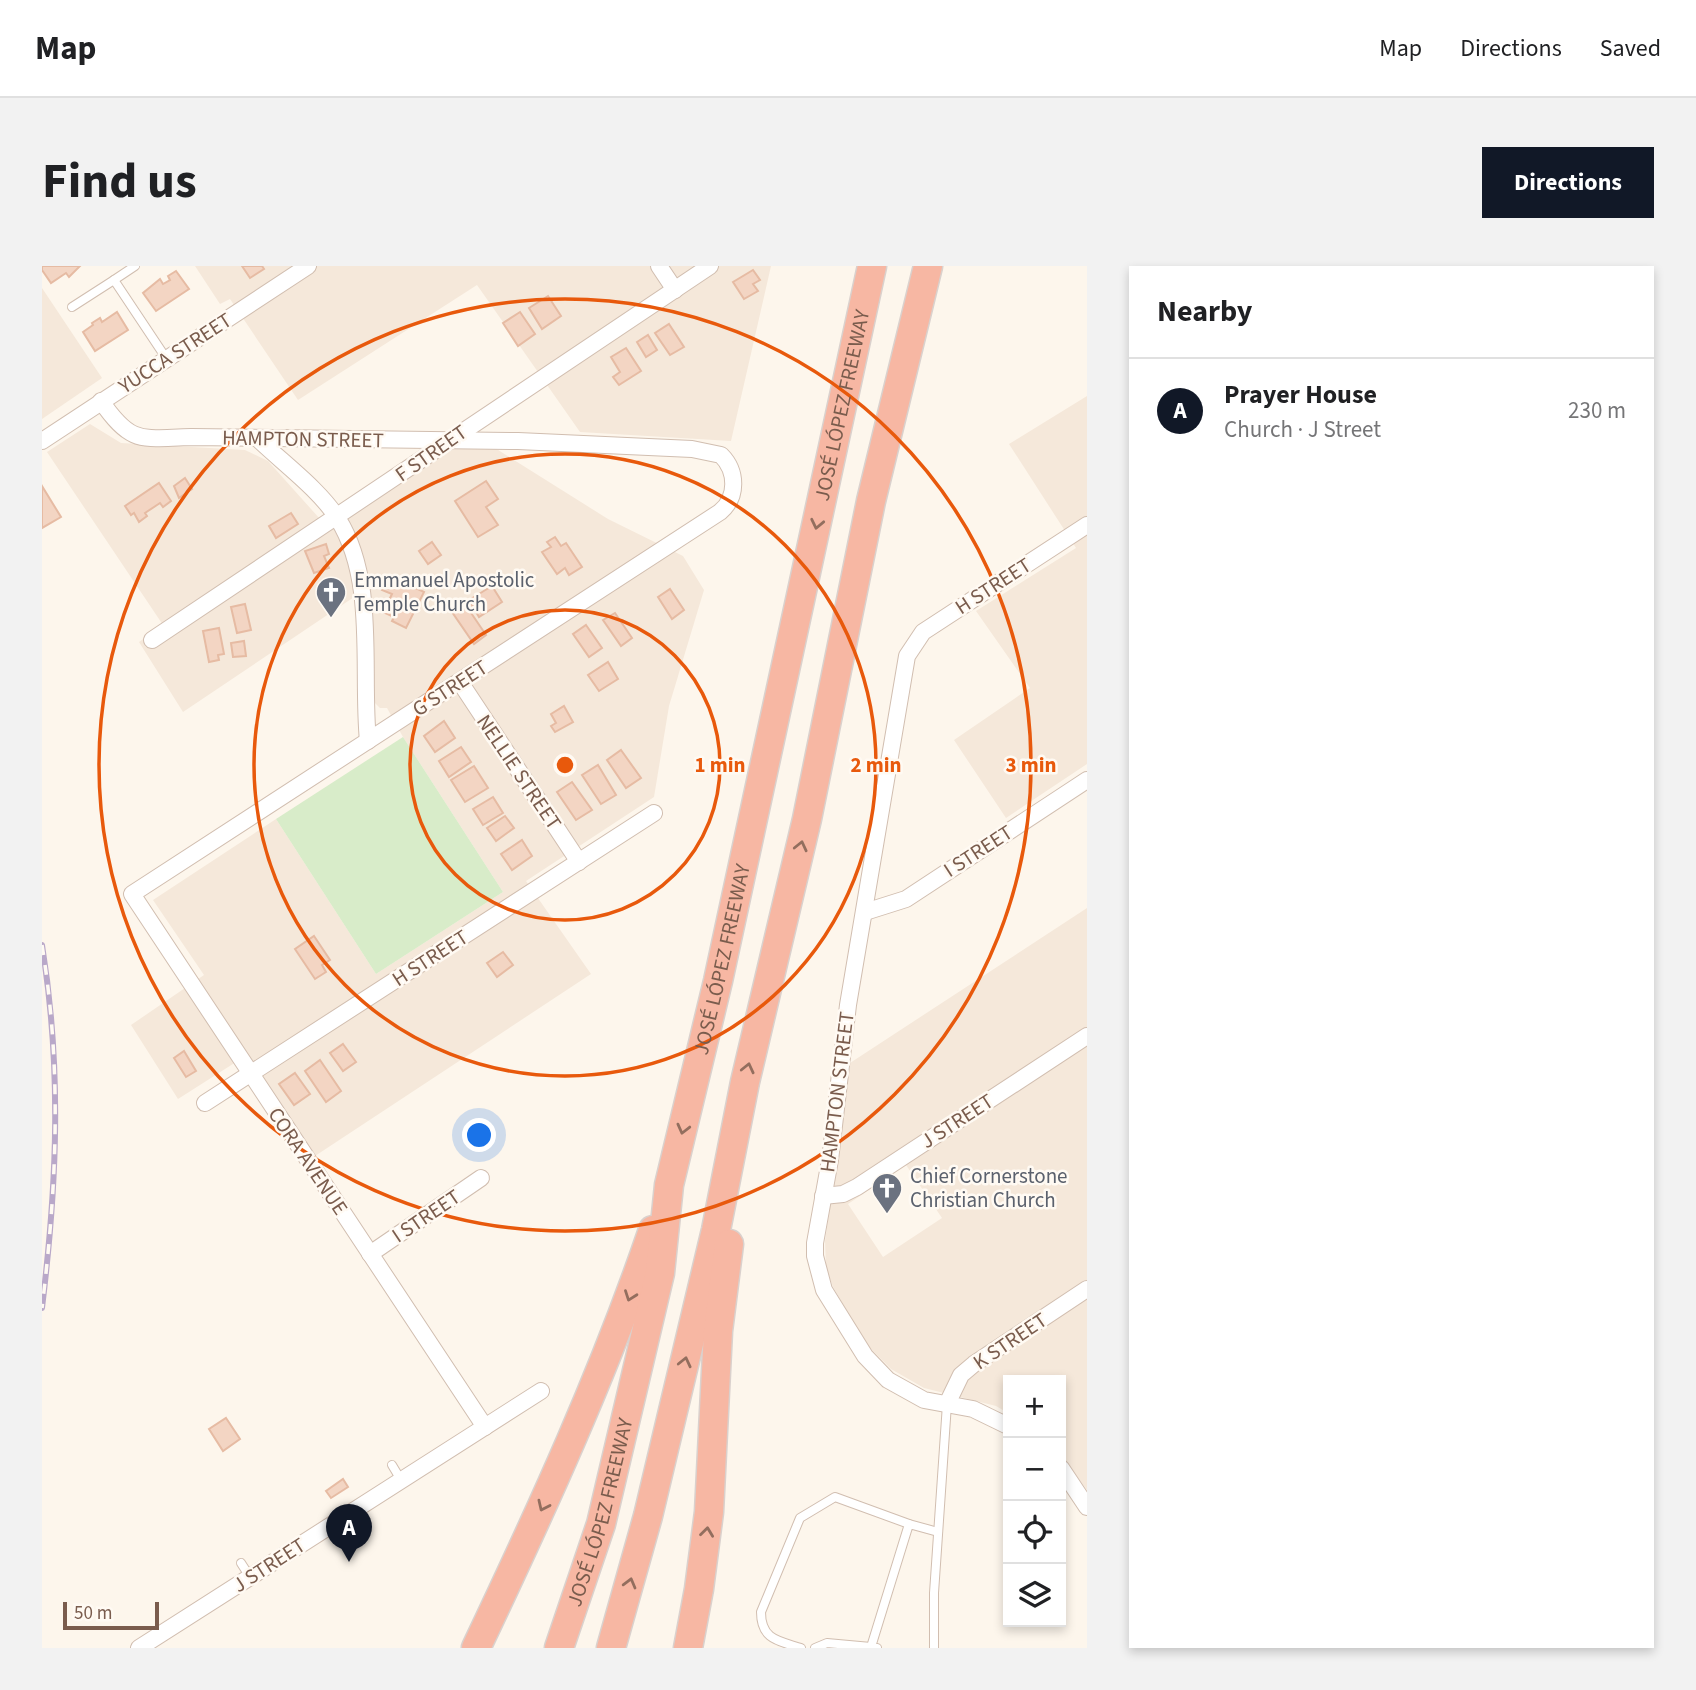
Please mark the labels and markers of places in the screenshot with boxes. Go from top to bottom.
place label: Emmanuel Apostolic Temple Church [354,565,535,619]
church icon: Emmanuel Apostolic Temple Church [314,575,348,619]
centre of rings [553,753,577,777]
place label: Chief Cornerstone Christian Church [910,1161,1068,1215]
church icon: Chief Cornerstone Christian Church [870,1171,904,1215]
pin: A [326,1504,372,1562]

